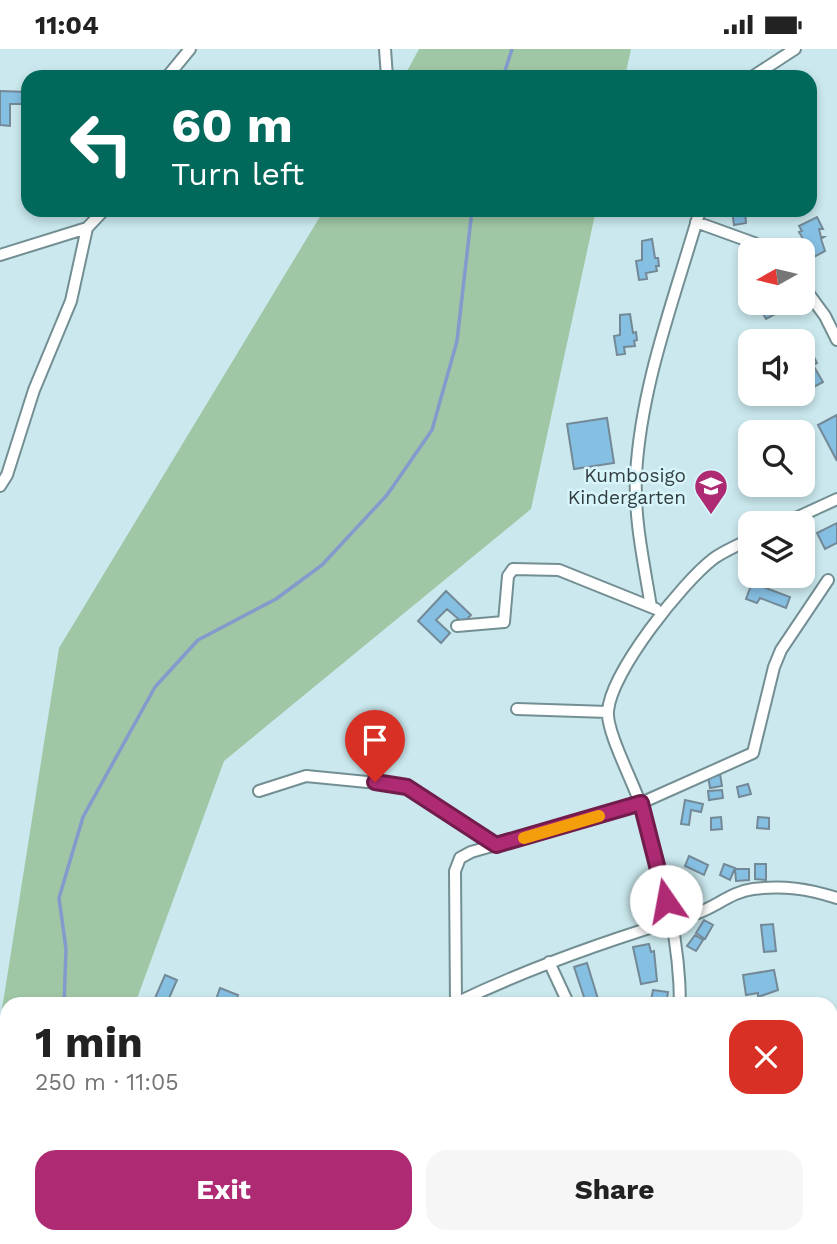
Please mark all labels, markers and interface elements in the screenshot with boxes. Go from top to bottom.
text: 11:04 [35,10,99,40]
text: 60 m [171,96,293,154]
icon: left [56,98,147,189]
text: Turn left [171,155,304,193]
north arrow [738,238,816,315]
map controls [738,238,815,588]
button: sound [738,329,815,406]
button: search [738,420,815,497]
place label: Kumbosigo Kindergarten [568,464,686,509]
school or university icon: Kumbosigo Kindergarten [692,467,730,516]
button: layers [738,511,815,588]
pin [345,710,405,782]
icon: arrive [356,721,394,759]
position arrow [629,864,703,938]
text: 1 min [35,1018,143,1067]
button: close [729,1020,803,1094]
text: 250 m · 11:05 [35,1069,179,1096]
button: Exit [35,1150,412,1230]
button: Share [426,1150,803,1230]

